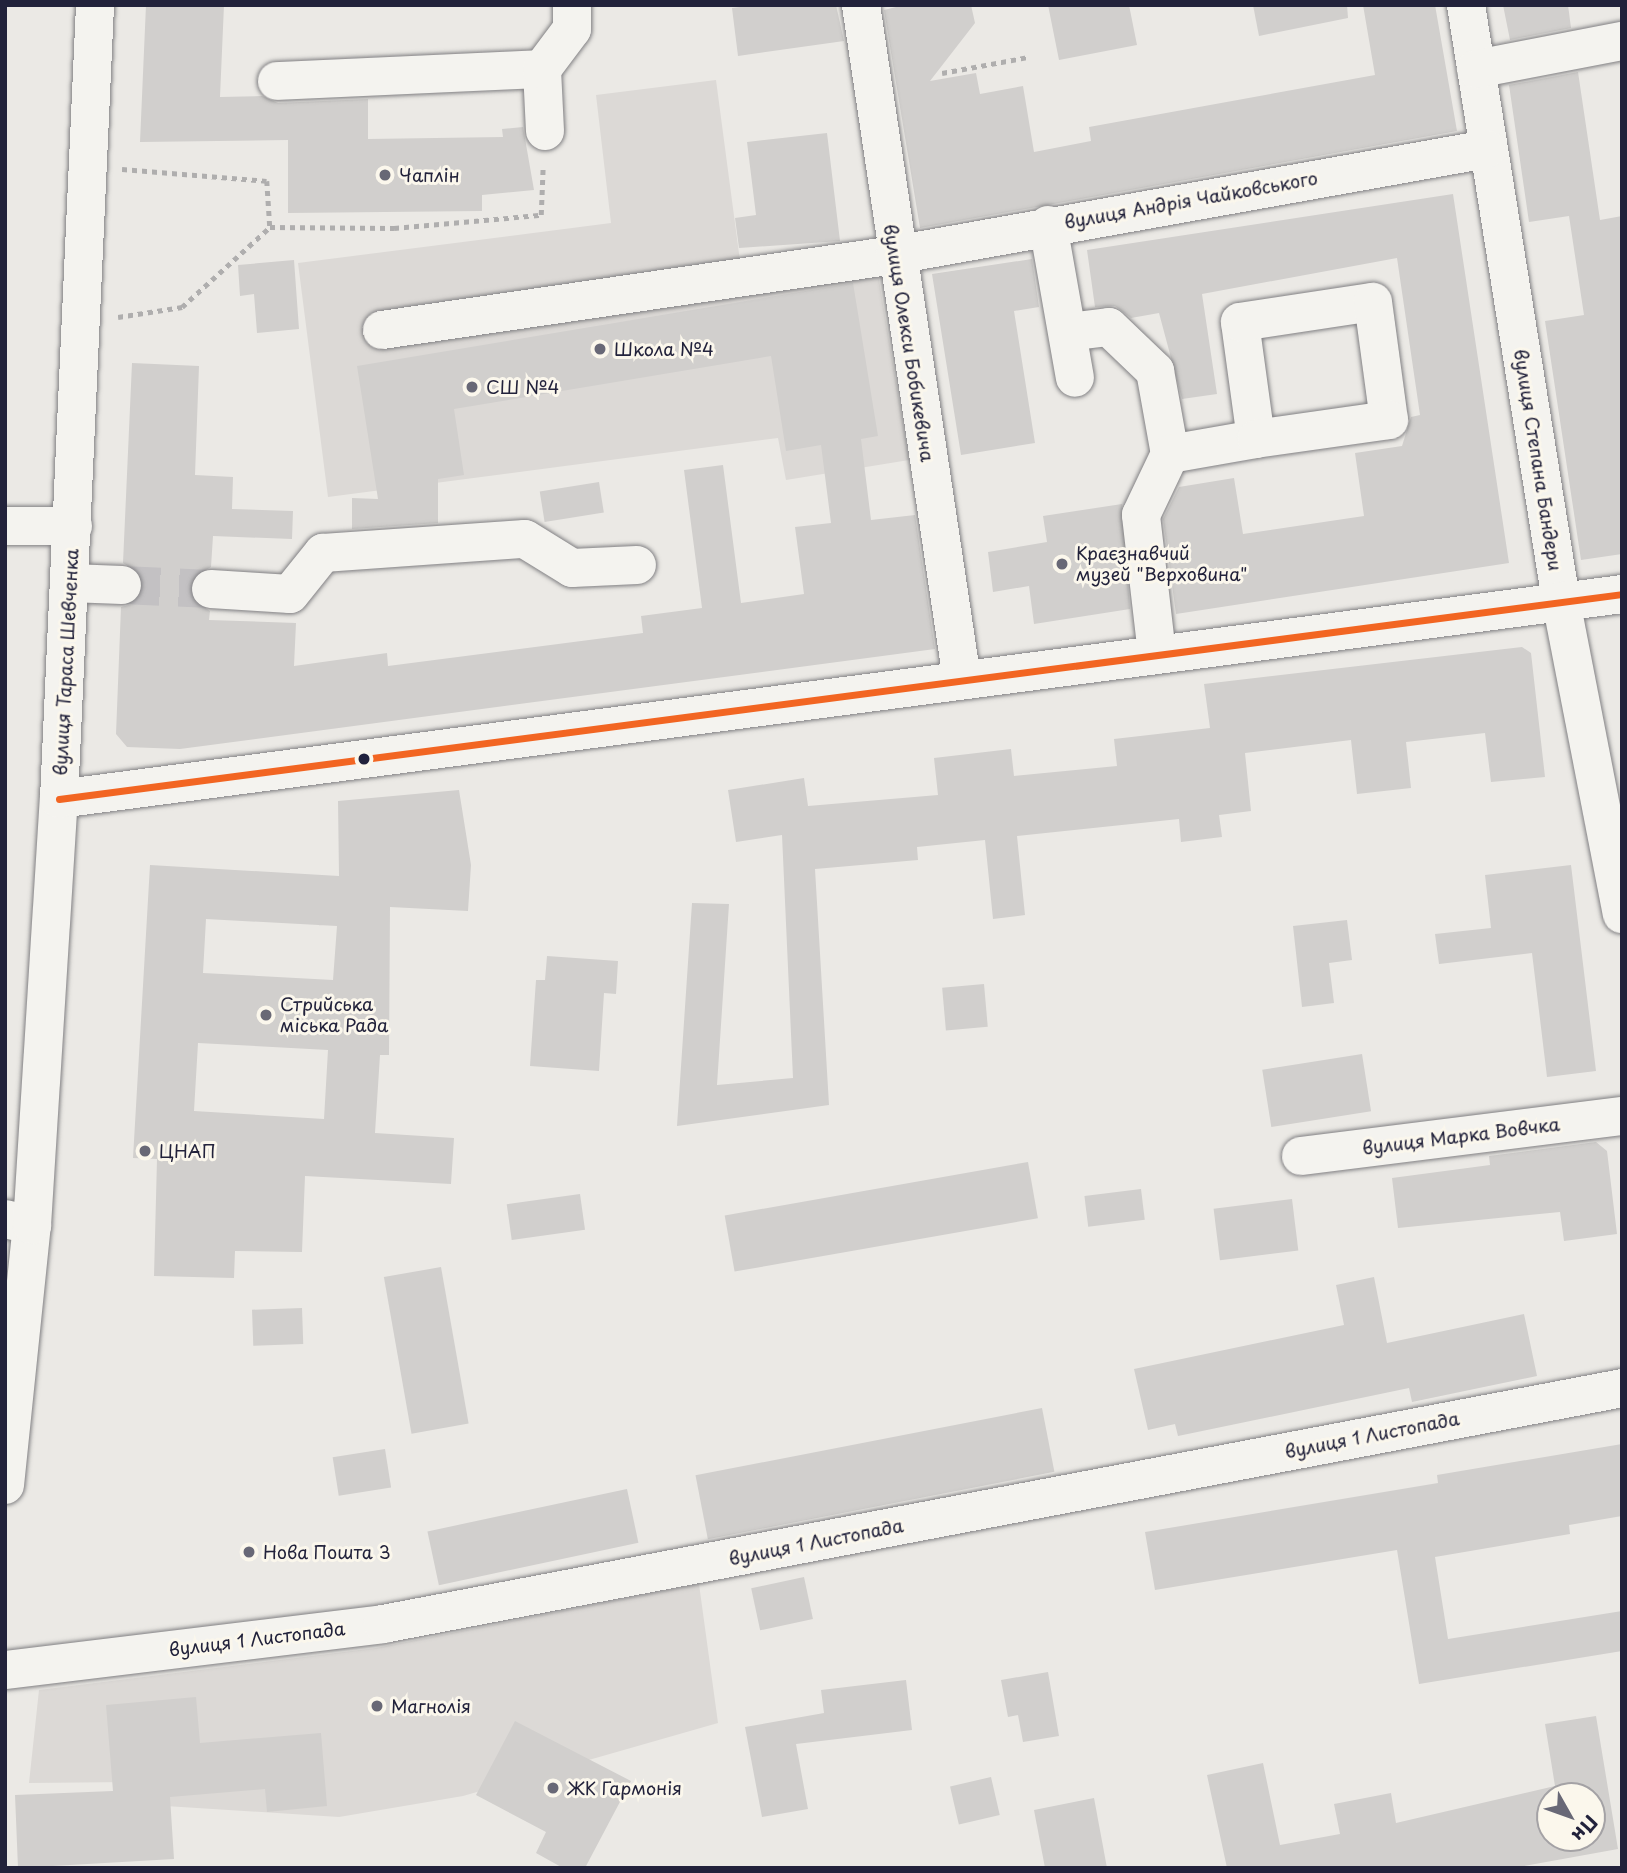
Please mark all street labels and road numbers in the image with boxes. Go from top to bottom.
street label: вулиця Андрія Чайковського [1063,167,1319,233]
street label: вулиця Олекси Бобикевича [879,221,939,465]
street label: вулиця Степана Бандери [1510,347,1566,573]
street label: вулиця Тараса Шевченка [49,547,83,777]
street label: вулиця Марка Вовчка [1360,1113,1562,1159]
street label: вулиця 1 Листопада [1282,1407,1462,1463]
street label: вулиця 1 Листопада [726,1514,906,1570]
street label: вулиця 1 Листопада [167,1617,347,1661]

